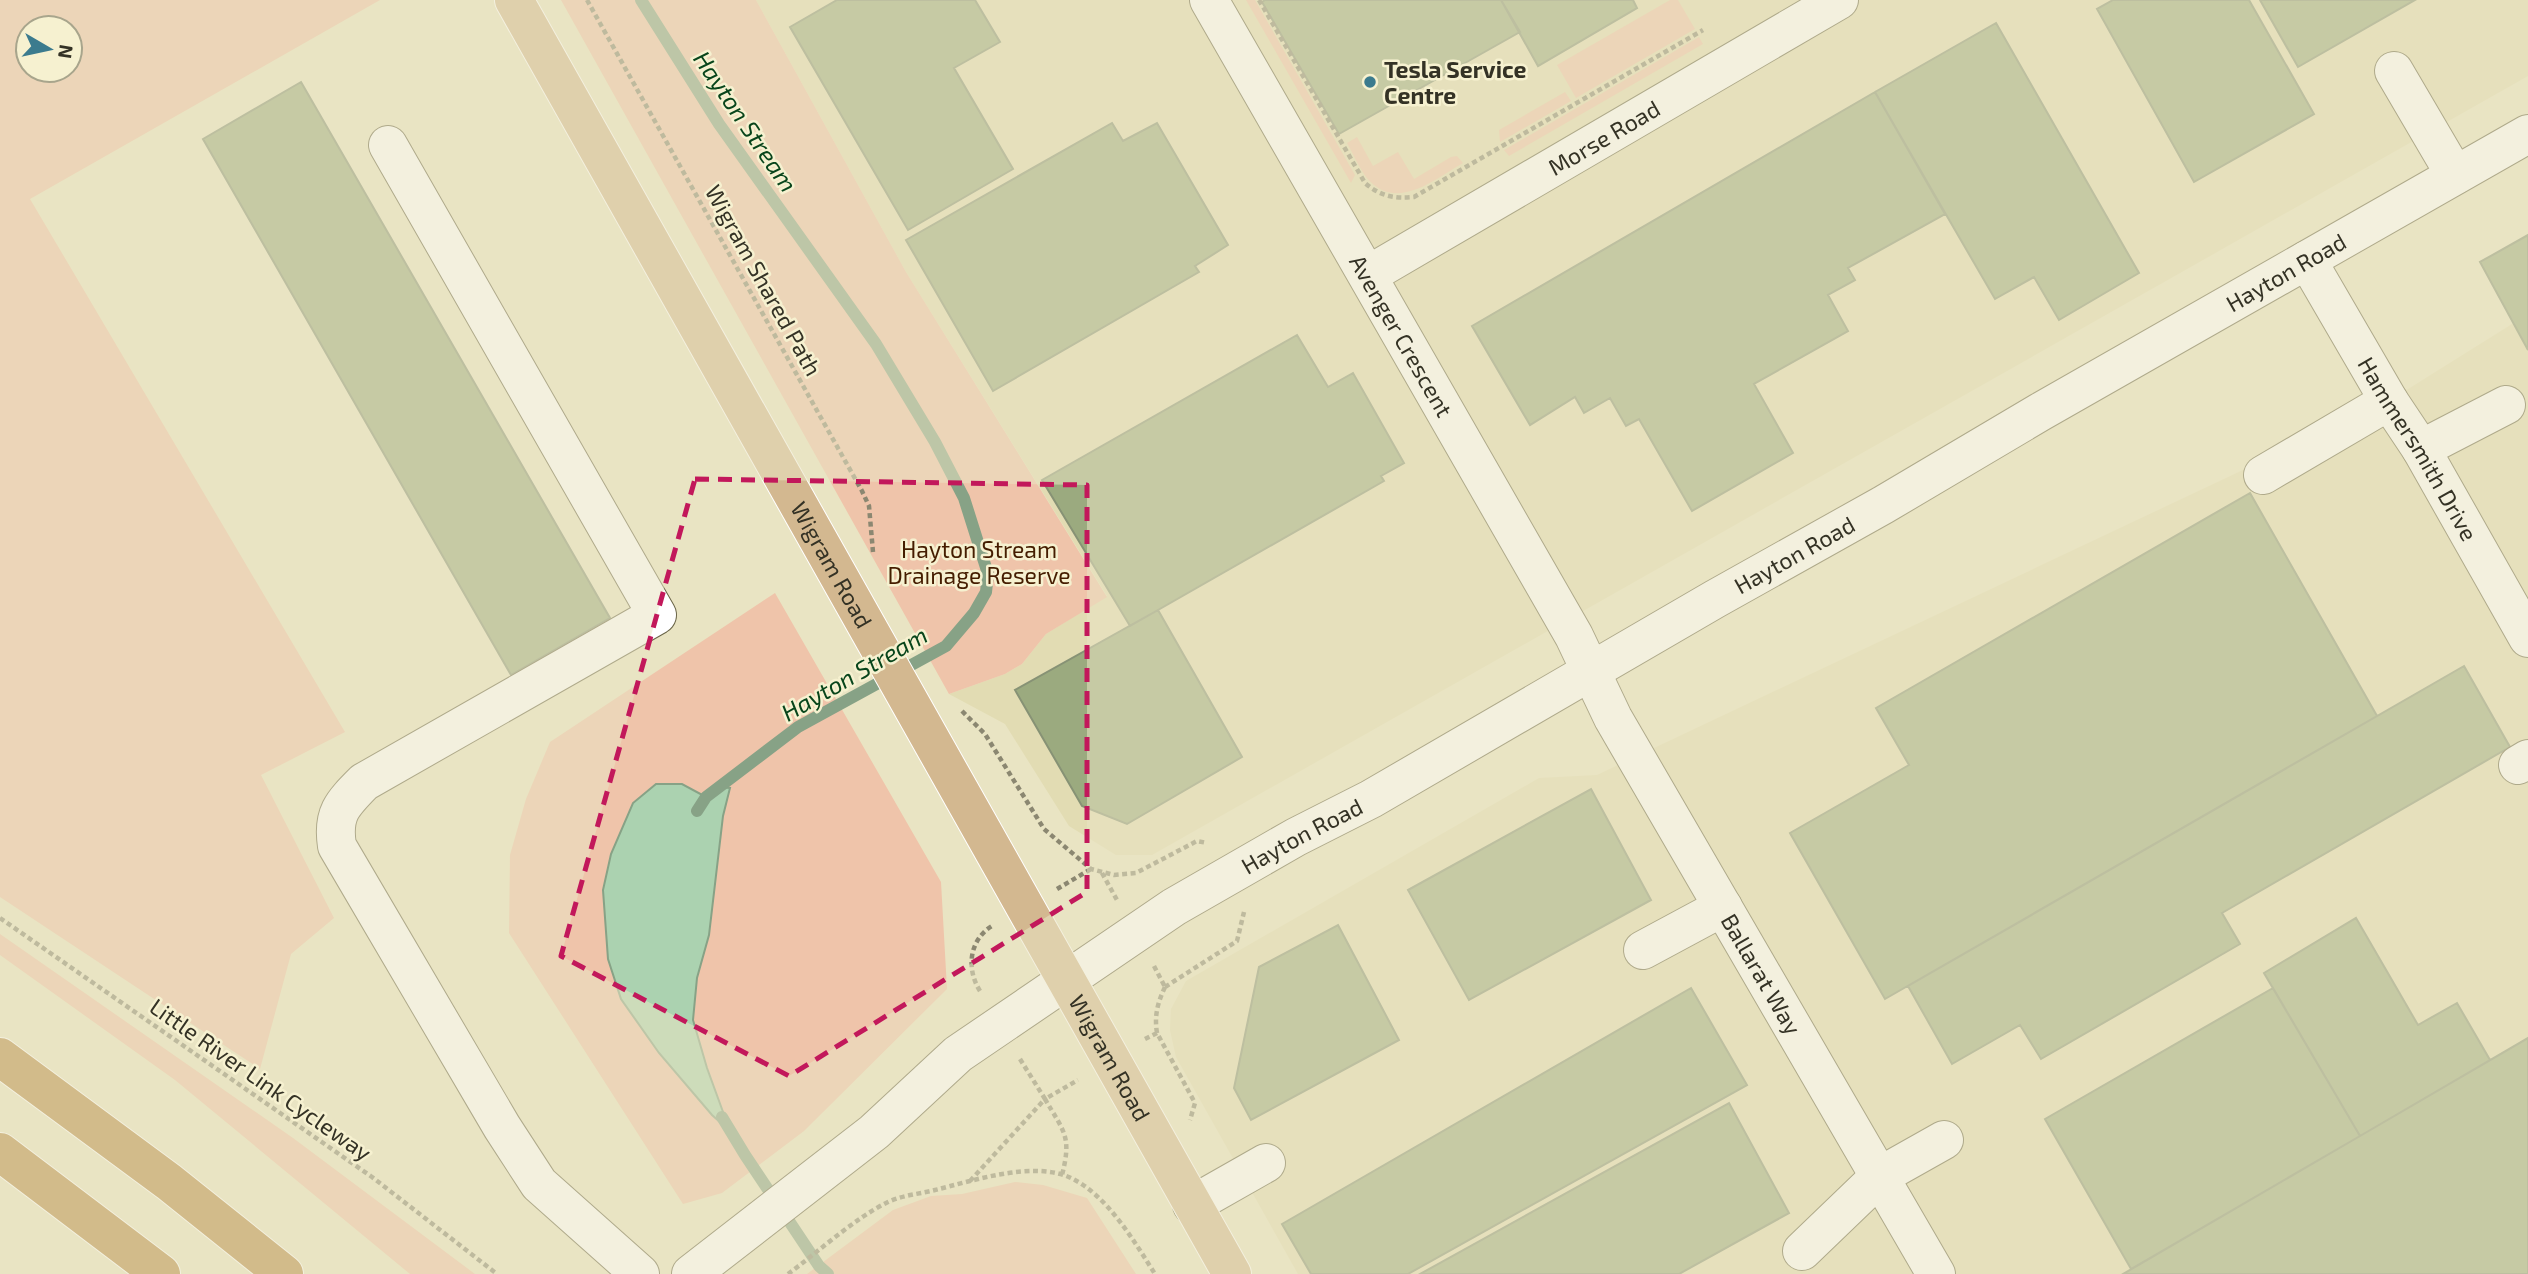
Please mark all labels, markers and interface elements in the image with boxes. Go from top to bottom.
north arrow [14,14,84,84]
text: N [54,43,79,60]
water label: Hayton Stream [688,45,804,197]
place label: Tesla Service Centre [1384,55,1527,109]
marker: Tesla Service Centre [1362,74,1378,90]
street label: Morse Road [1543,94,1665,181]
street label: Wigram Shared Path [700,180,828,380]
street label: Hayton Road [2221,227,2351,317]
street label: Avenger Crescent [1344,250,1459,422]
street label: Hammersmith Drive [2352,352,2484,545]
street label: Wigram Road [785,496,879,633]
street label: Hayton Road [1729,510,1859,599]
park label: Hayton Stream Drainage Reserve [887,535,1071,589]
water label: Hayton Stream [776,620,932,726]
street label: Hayton Road [1236,792,1367,879]
street label: Ballarat Way [1716,908,1808,1039]
street label: Wigram Road [1063,990,1157,1126]
street label: Little River Link Cycleway [145,992,377,1166]

